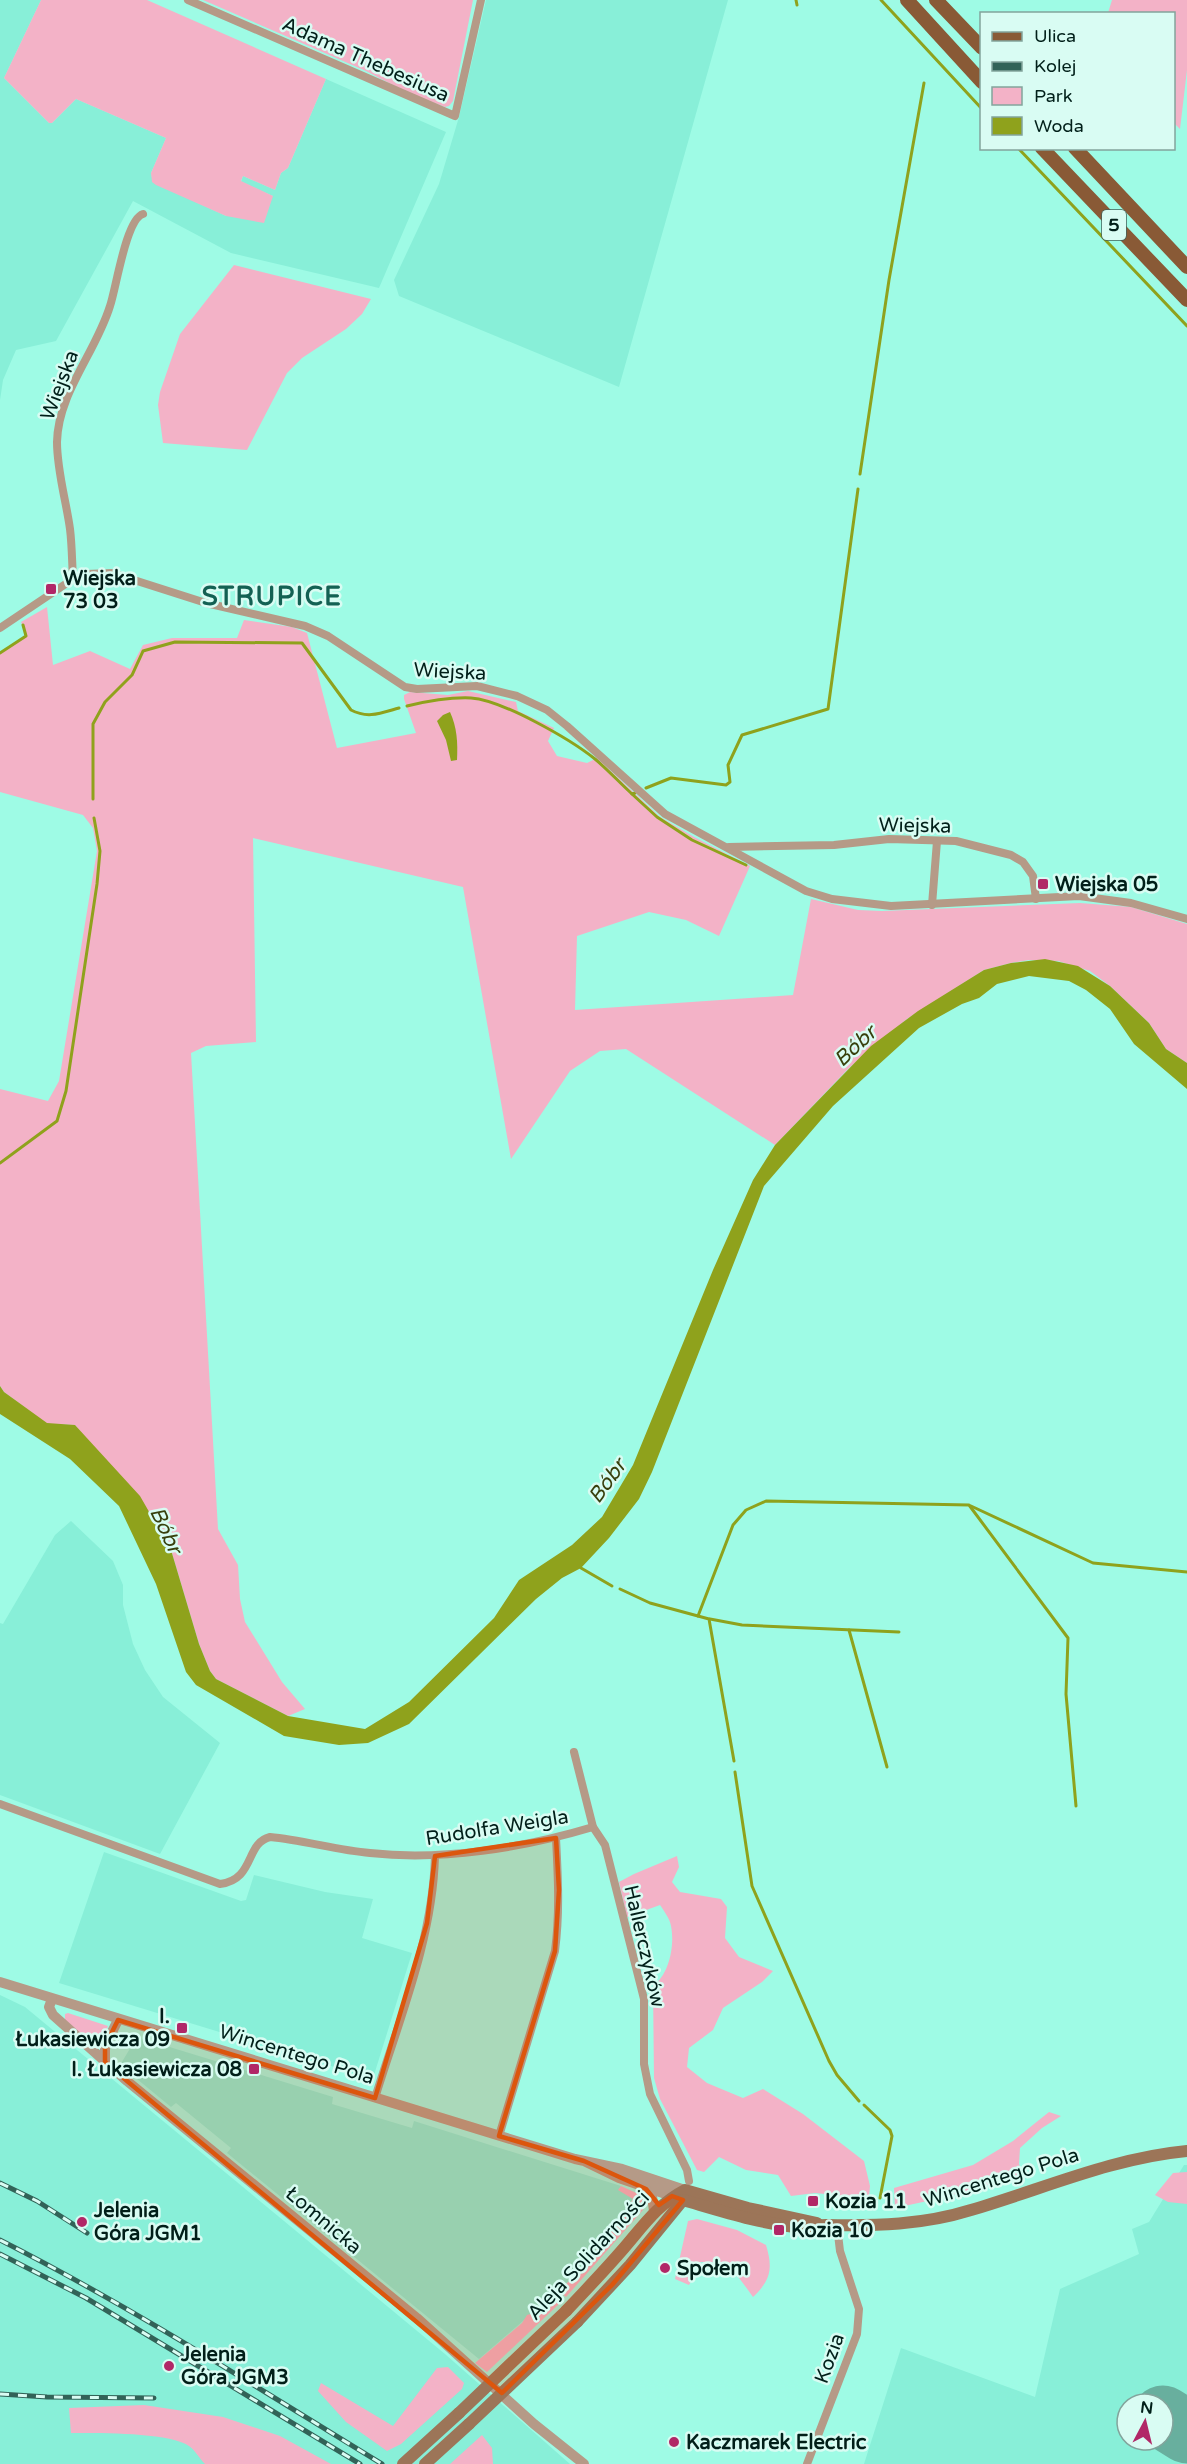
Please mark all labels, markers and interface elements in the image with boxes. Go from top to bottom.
street label: Adama Thebesiusa [278,12,453,108]
legend [980,12,1175,150]
text: Ulica [1034,25,1076,47]
text: Kolej [1034,55,1076,77]
text: Park [1034,85,1073,107]
text: Woda [1034,115,1084,137]
road number: 5 [1102,210,1126,240]
street label: Wiejska [36,347,84,424]
place label: Wiejska 73 03 [63,567,136,614]
district label: STRUPICE [202,581,342,612]
marker: Wiejska 73 03 [44,582,58,596]
street label: Wiejska [413,658,487,686]
street label: Wiejska [878,813,952,839]
place label: Wiejska 05 [1055,873,1158,897]
marker: Wiejska 05 [1036,877,1050,891]
water label: Bóbr [829,1019,884,1072]
water label: Bóbr [583,1452,634,1508]
water label: Bóbr [144,1503,188,1560]
street label: Rudolfa Weigla [424,1805,570,1851]
street label: Hallerczyków [618,1883,670,2010]
place label: I. Łukasiewicza 09 [15,2005,170,2052]
street label: Wincentego Pola [216,2020,377,2090]
marker: I. Łukasiewicza 09 [175,2021,189,2035]
place label: I. Łukasiewicza 08 [71,2058,242,2082]
marker: I. Łukasiewicza 08 [247,2062,261,2076]
street label: Wincentego Pola [921,2143,1082,2213]
street label: Łomnicka [280,2182,366,2259]
street label: Aleja Solidarności [523,2186,655,2325]
place label: Kozia 11 [825,2190,907,2214]
marker: Kozia 11 [806,2194,820,2208]
place label: Jelenia Góra JGM1 [93,2199,202,2246]
marker: Jelenia Góra JGM1 [75,2215,89,2229]
place label: Kozia 10 [791,2219,873,2243]
marker: Kozia 10 [772,2223,786,2237]
place label: Społem [677,2257,749,2281]
marker: Społem [658,2261,672,2275]
street label: Kozia [810,2330,850,2387]
place label: Jelenia Góra JGM3 [180,2343,289,2390]
marker: Jelenia Góra JGM3 [162,2359,176,2373]
north arrow [1115,2392,1175,2452]
text: N [1139,2397,1154,2419]
place label: Kaczmarek Electric [686,2431,867,2455]
marker: Kaczmarek Electric [667,2435,681,2449]

